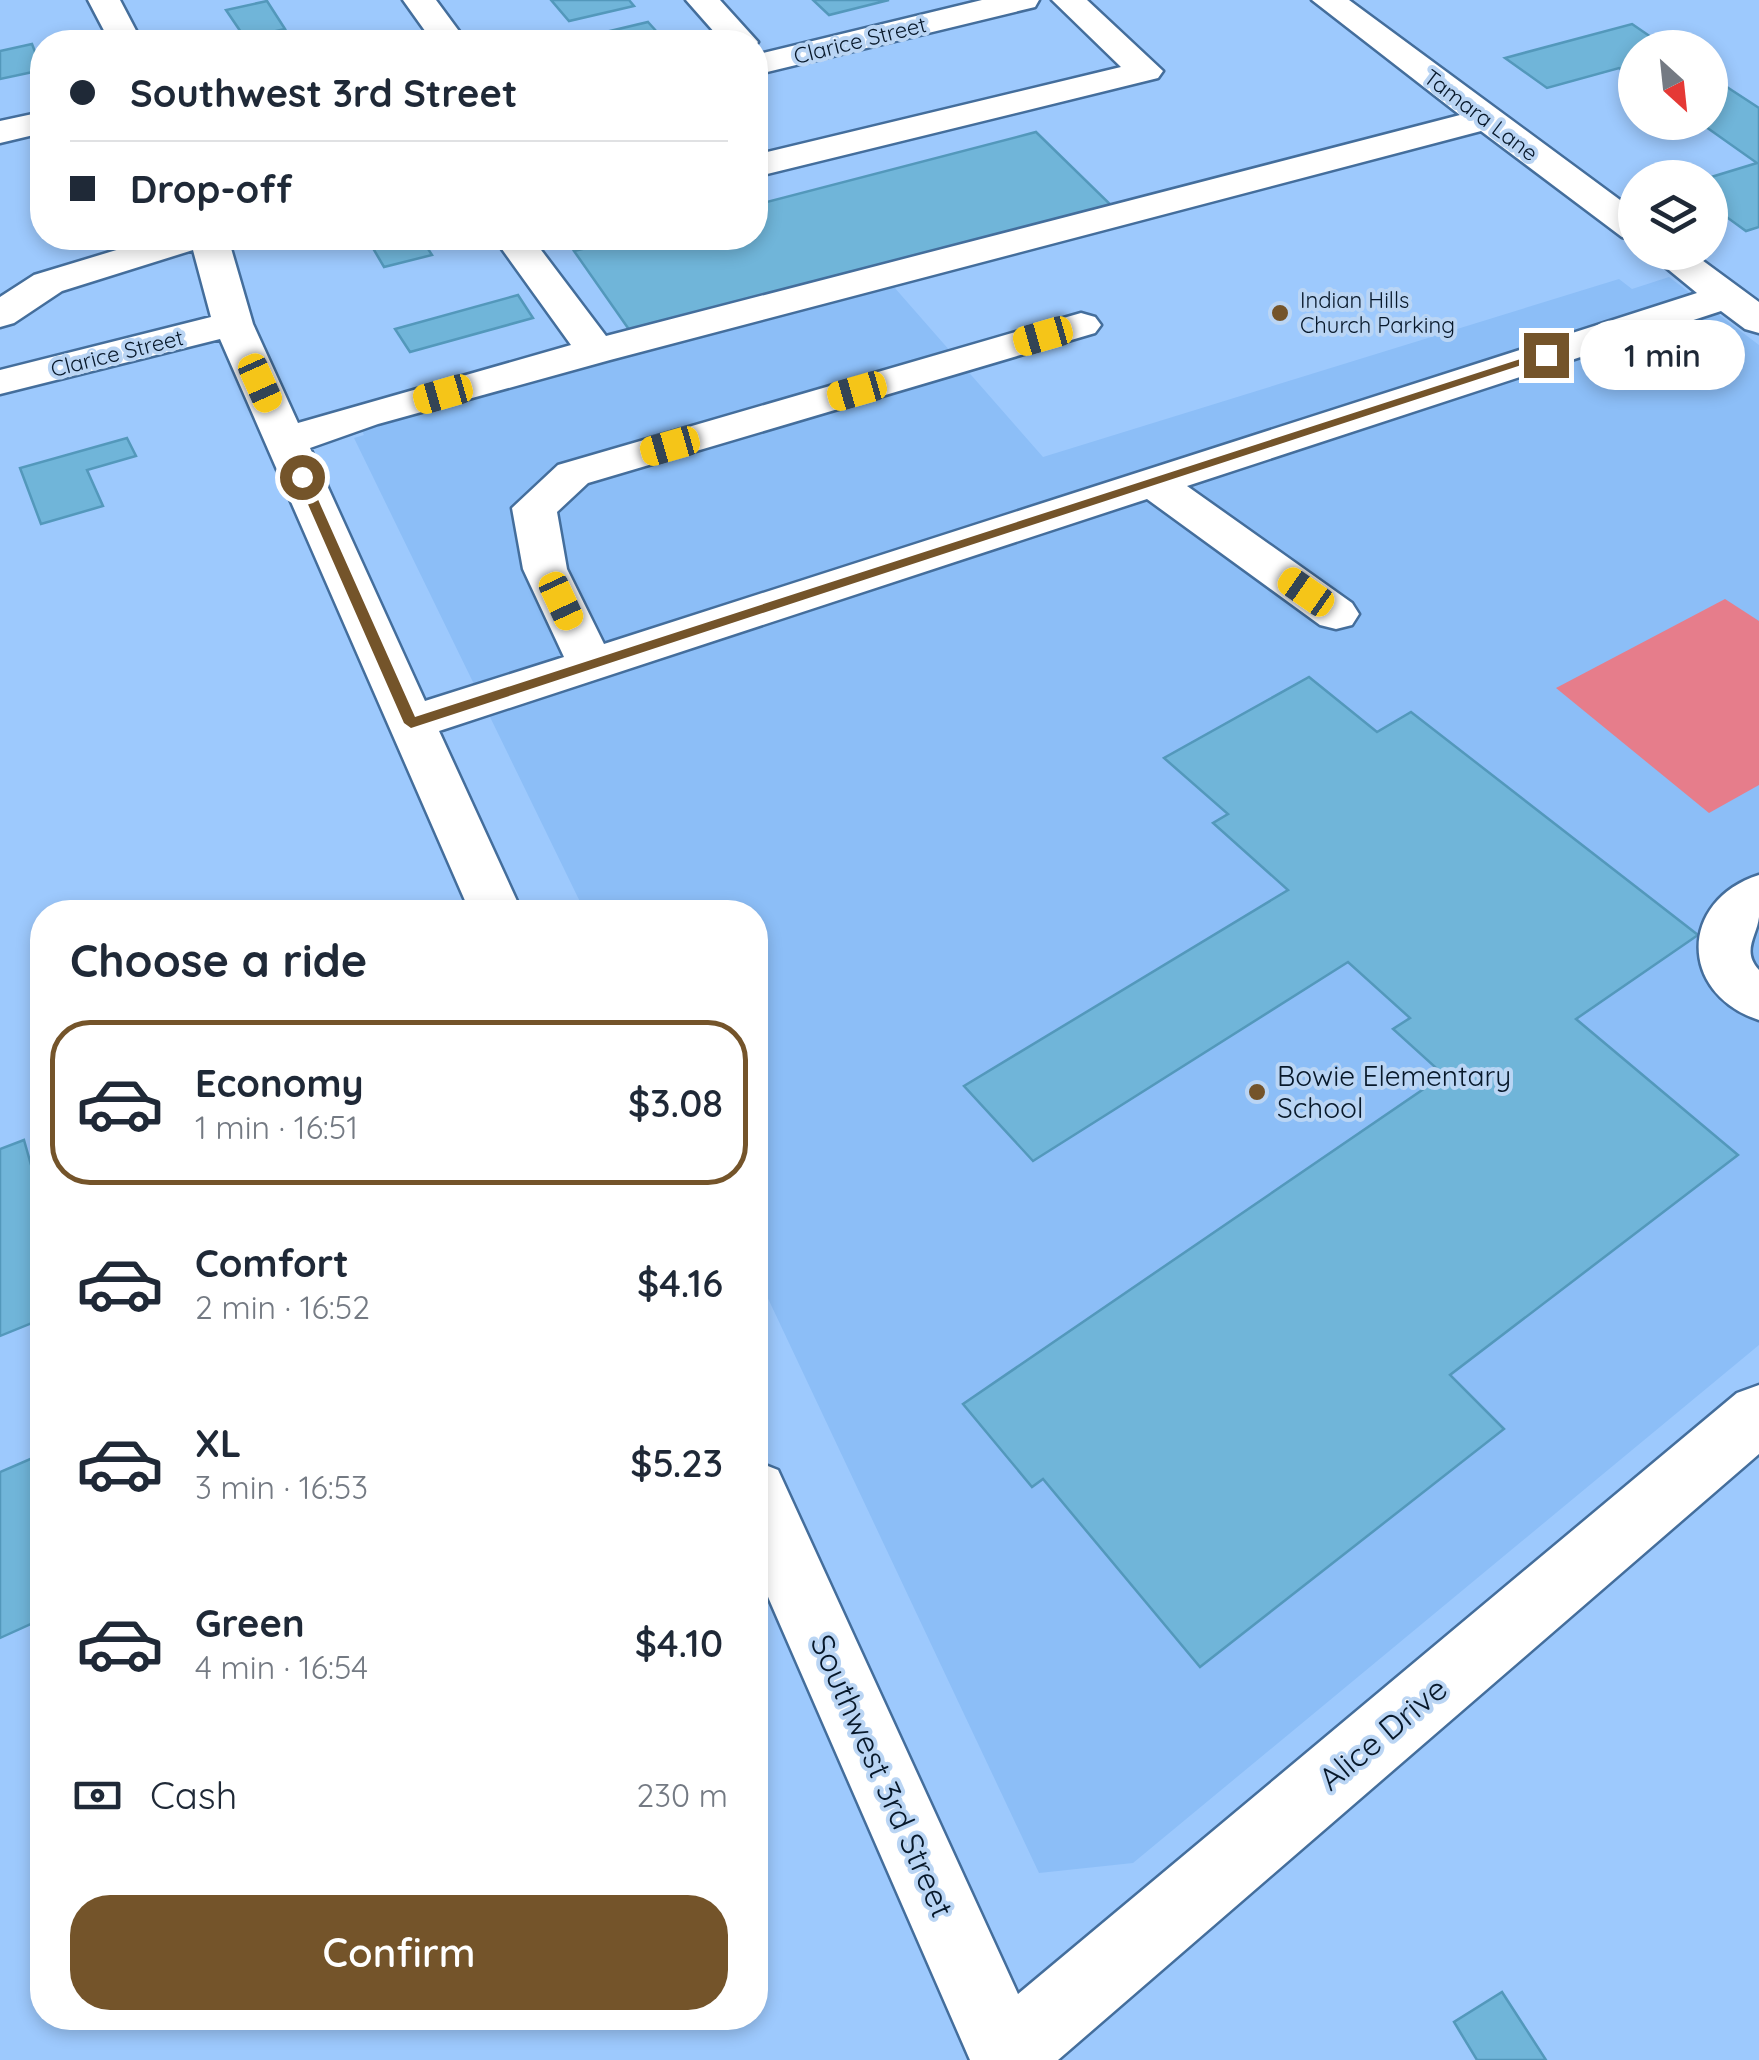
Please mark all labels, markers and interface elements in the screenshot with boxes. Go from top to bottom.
street label: Clarice Street [791,10,929,70]
north arrow [1618,30,1728,140]
map controls [1618,30,1728,270]
street label: Tamara Lane [1418,63,1544,167]
text: Southwest 3rd Street [130,69,517,117]
button: layers [1618,160,1728,270]
text: Drop-off [130,165,292,213]
place label: Indian Hills Church Parking [1300,286,1455,339]
marker: Indian Hills Church Parking [1269,302,1291,324]
car [1010,313,1076,359]
callout: 1 min [1581,320,1746,390]
street label: Clarice Street [48,323,186,383]
route end [1524,333,1569,378]
text: 1 min [1624,335,1701,375]
car [234,349,286,417]
car [824,368,890,414]
car [410,371,476,417]
car [637,423,703,469]
route start [280,455,325,500]
car [1273,563,1339,621]
car [535,567,587,635]
text: Choose a ride [70,932,367,988]
icon: car [75,1058,165,1148]
place label: Bowie Elementary School [1277,1058,1511,1125]
text: Economy [195,1059,364,1107]
text: $3.08 [628,1079,723,1127]
marker: Bowie Elementary School [1246,1081,1268,1103]
text: 1 min · 16:51 [195,1107,358,1147]
icon: car [75,1238,165,1328]
text: Comfort [195,1239,349,1287]
text: $4.16 [637,1259,723,1307]
text: 2 min · 16:52 [195,1287,370,1327]
icon: car [75,1418,165,1508]
text: XL [195,1419,241,1467]
text: $5.23 [630,1439,723,1487]
text: 3 min · 16:53 [195,1467,368,1507]
icon: car [75,1598,165,1688]
text: Green [195,1599,305,1647]
text: $4.10 [635,1619,723,1667]
street label: Southwest 3rd Street [803,1628,963,1923]
text: 4 min · 16:54 [195,1647,368,1687]
street label: Alice Drive [1310,1668,1455,1798]
icon: cash [70,1768,125,1823]
text: Cash [150,1771,237,1819]
text: 230 m [637,1775,728,1815]
button: Confirm [70,1895,728,2010]

